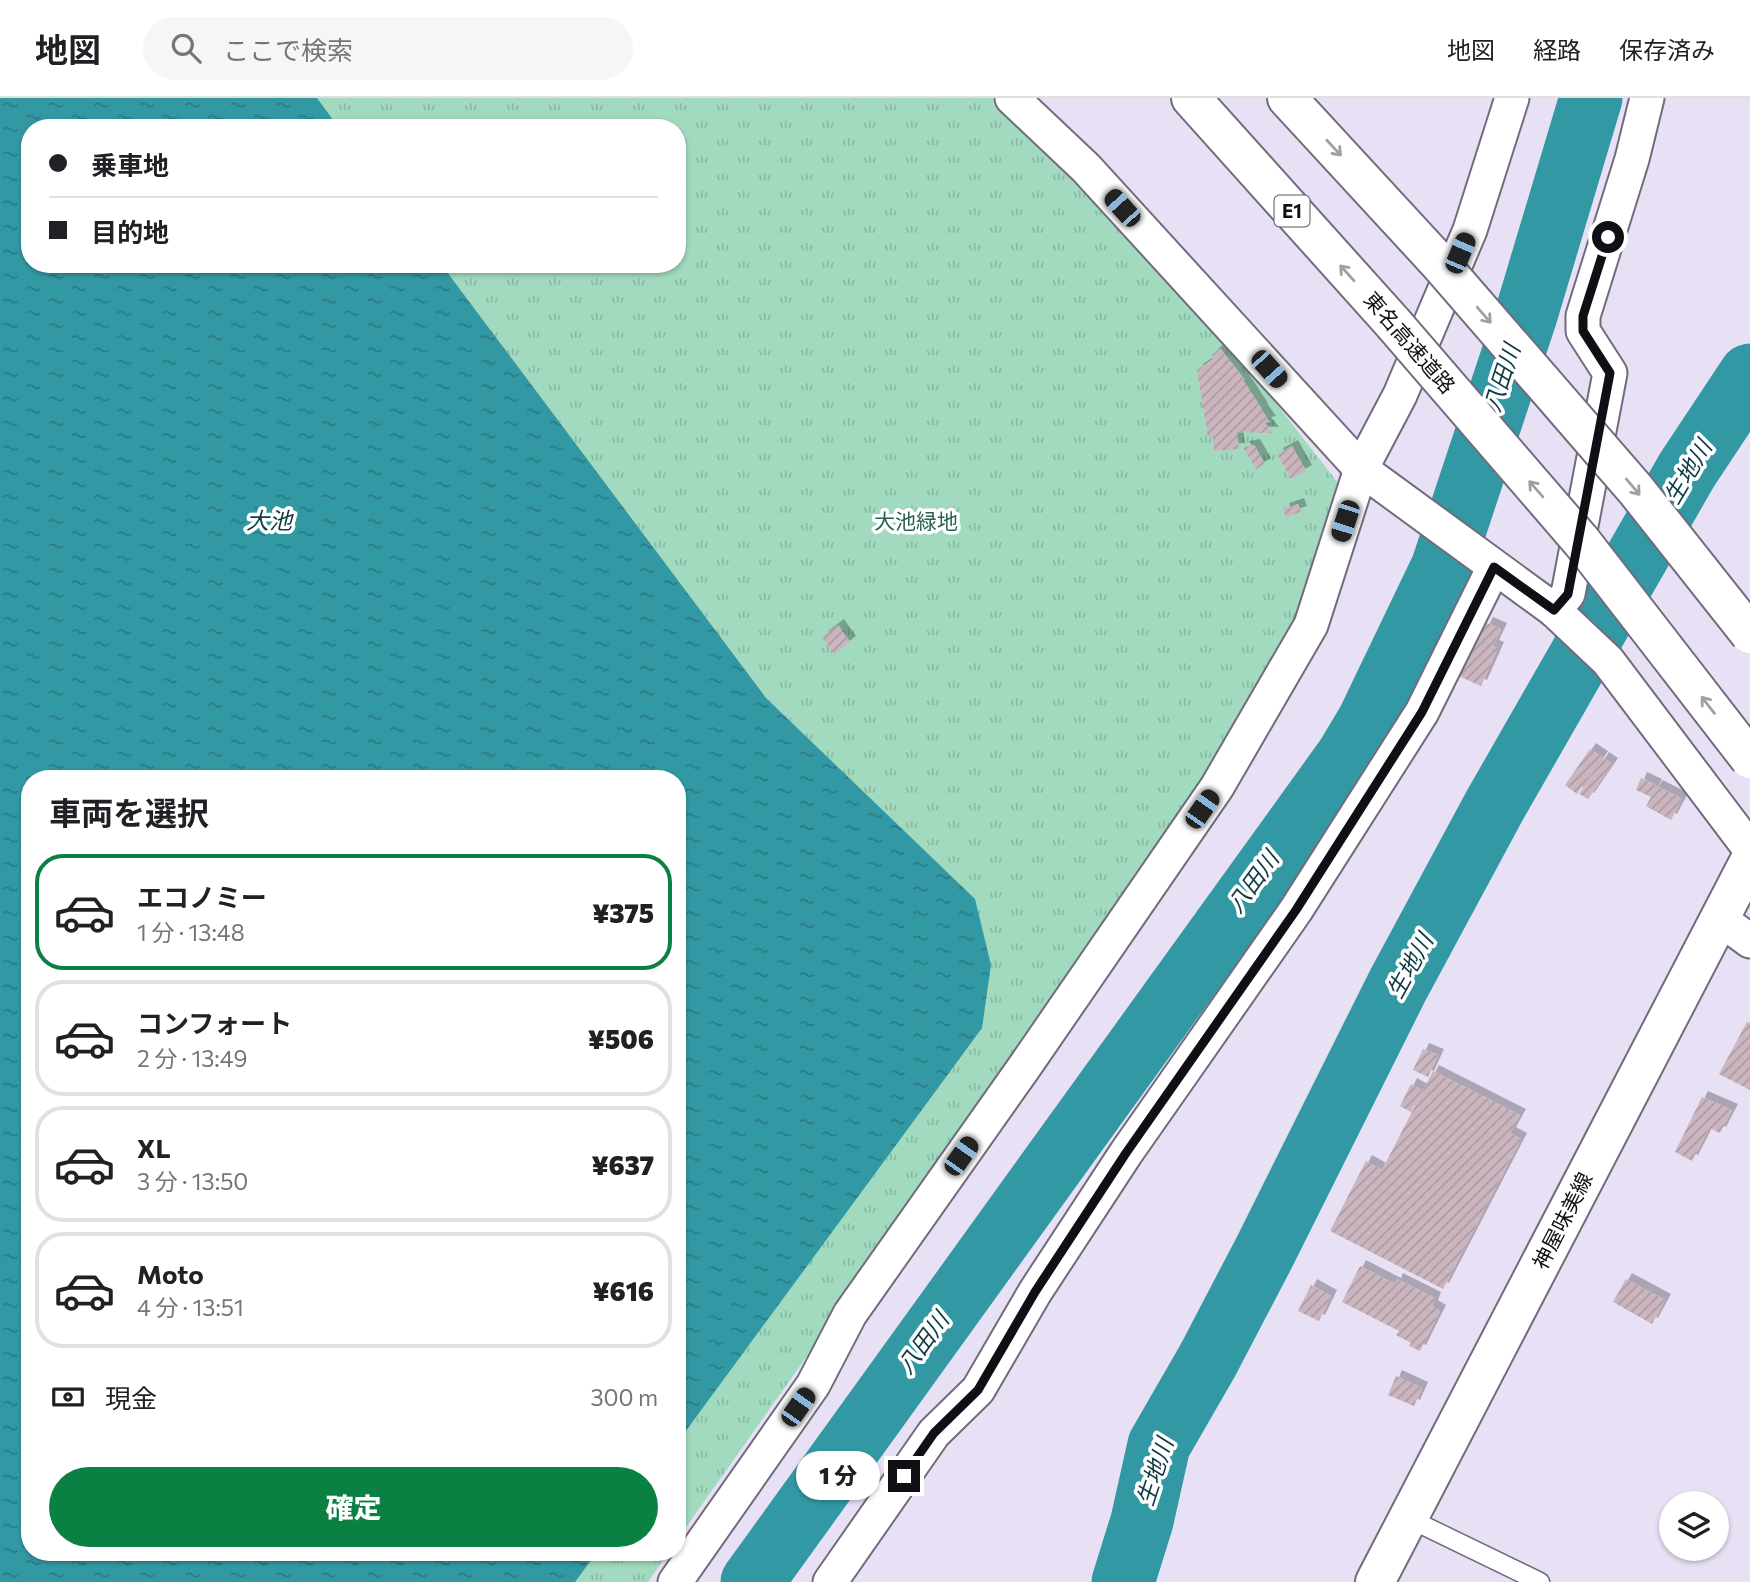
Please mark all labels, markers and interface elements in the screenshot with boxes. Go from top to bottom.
search box [143,17,633,80]
text: 地図 [35,28,101,69]
icon: search [167,29,205,67]
text: ここで検索 [223,34,353,65]
text: 地図 [1447,35,1495,64]
text: 経路 [1533,35,1581,64]
text: 保存済み [1619,35,1715,64]
one-way arrow [1325,139,1342,156]
text: 乗車地 [91,149,169,180]
car [1101,185,1144,231]
road number: E1 [1274,195,1310,226]
text: 目的地 [91,216,169,247]
route start [1592,221,1624,253]
car [1443,230,1478,276]
one-way arrow [1339,264,1355,282]
street label: 東名高速道路 [1359,286,1461,398]
one-way arrow [1476,306,1492,324]
water label: 八田川 [1477,338,1526,415]
car [1248,346,1291,392]
water label: 生地川 [1657,432,1718,508]
one-way arrow [1625,478,1641,496]
one-way arrow [1528,480,1544,498]
car [1329,498,1362,544]
water label: 大池 [246,506,294,534]
park label: 大池緑地 [874,508,958,533]
one-way arrow [1701,696,1716,714]
car [1182,786,1223,832]
text: 車両を選択 [49,792,209,832]
water label: 八田川 [1221,843,1286,918]
icon: car [53,881,116,944]
text: エコノミー [137,881,267,912]
text: ¥375 [592,897,654,928]
text: 1 分 · 13:48 [137,918,245,946]
water label: 生地川 [1380,926,1440,1002]
icon: car [53,1007,116,1070]
text: コンフォート [137,1007,292,1038]
text: ¥506 [588,1023,654,1054]
text: 2 分 · 13:49 [137,1044,248,1072]
text: XL [137,1132,171,1163]
icon: car [53,1133,116,1196]
car [941,1133,982,1179]
text: ¥637 [591,1149,654,1180]
text: 3 分 · 13:50 [137,1167,248,1195]
street label: 神屋味美線 [1527,1168,1597,1273]
text: Moto [137,1258,204,1289]
icon: car [53,1259,116,1322]
text: ¥616 [592,1275,654,1306]
text: 4 分 · 13:51 [137,1293,244,1321]
water label: 八田川 [891,1304,956,1379]
icon: cash [49,1378,87,1416]
text: 現金 [105,1382,157,1413]
text: 300 m [590,1383,658,1411]
car [778,1384,819,1430]
water label: 生地川 [1130,1432,1179,1509]
callout: 1 分 [796,1452,880,1500]
route end [888,1460,920,1492]
text: 1 分 [819,1461,857,1489]
button: 確定 [49,1467,658,1547]
map controls [1659,1491,1729,1561]
button: layers [1659,1491,1729,1561]

